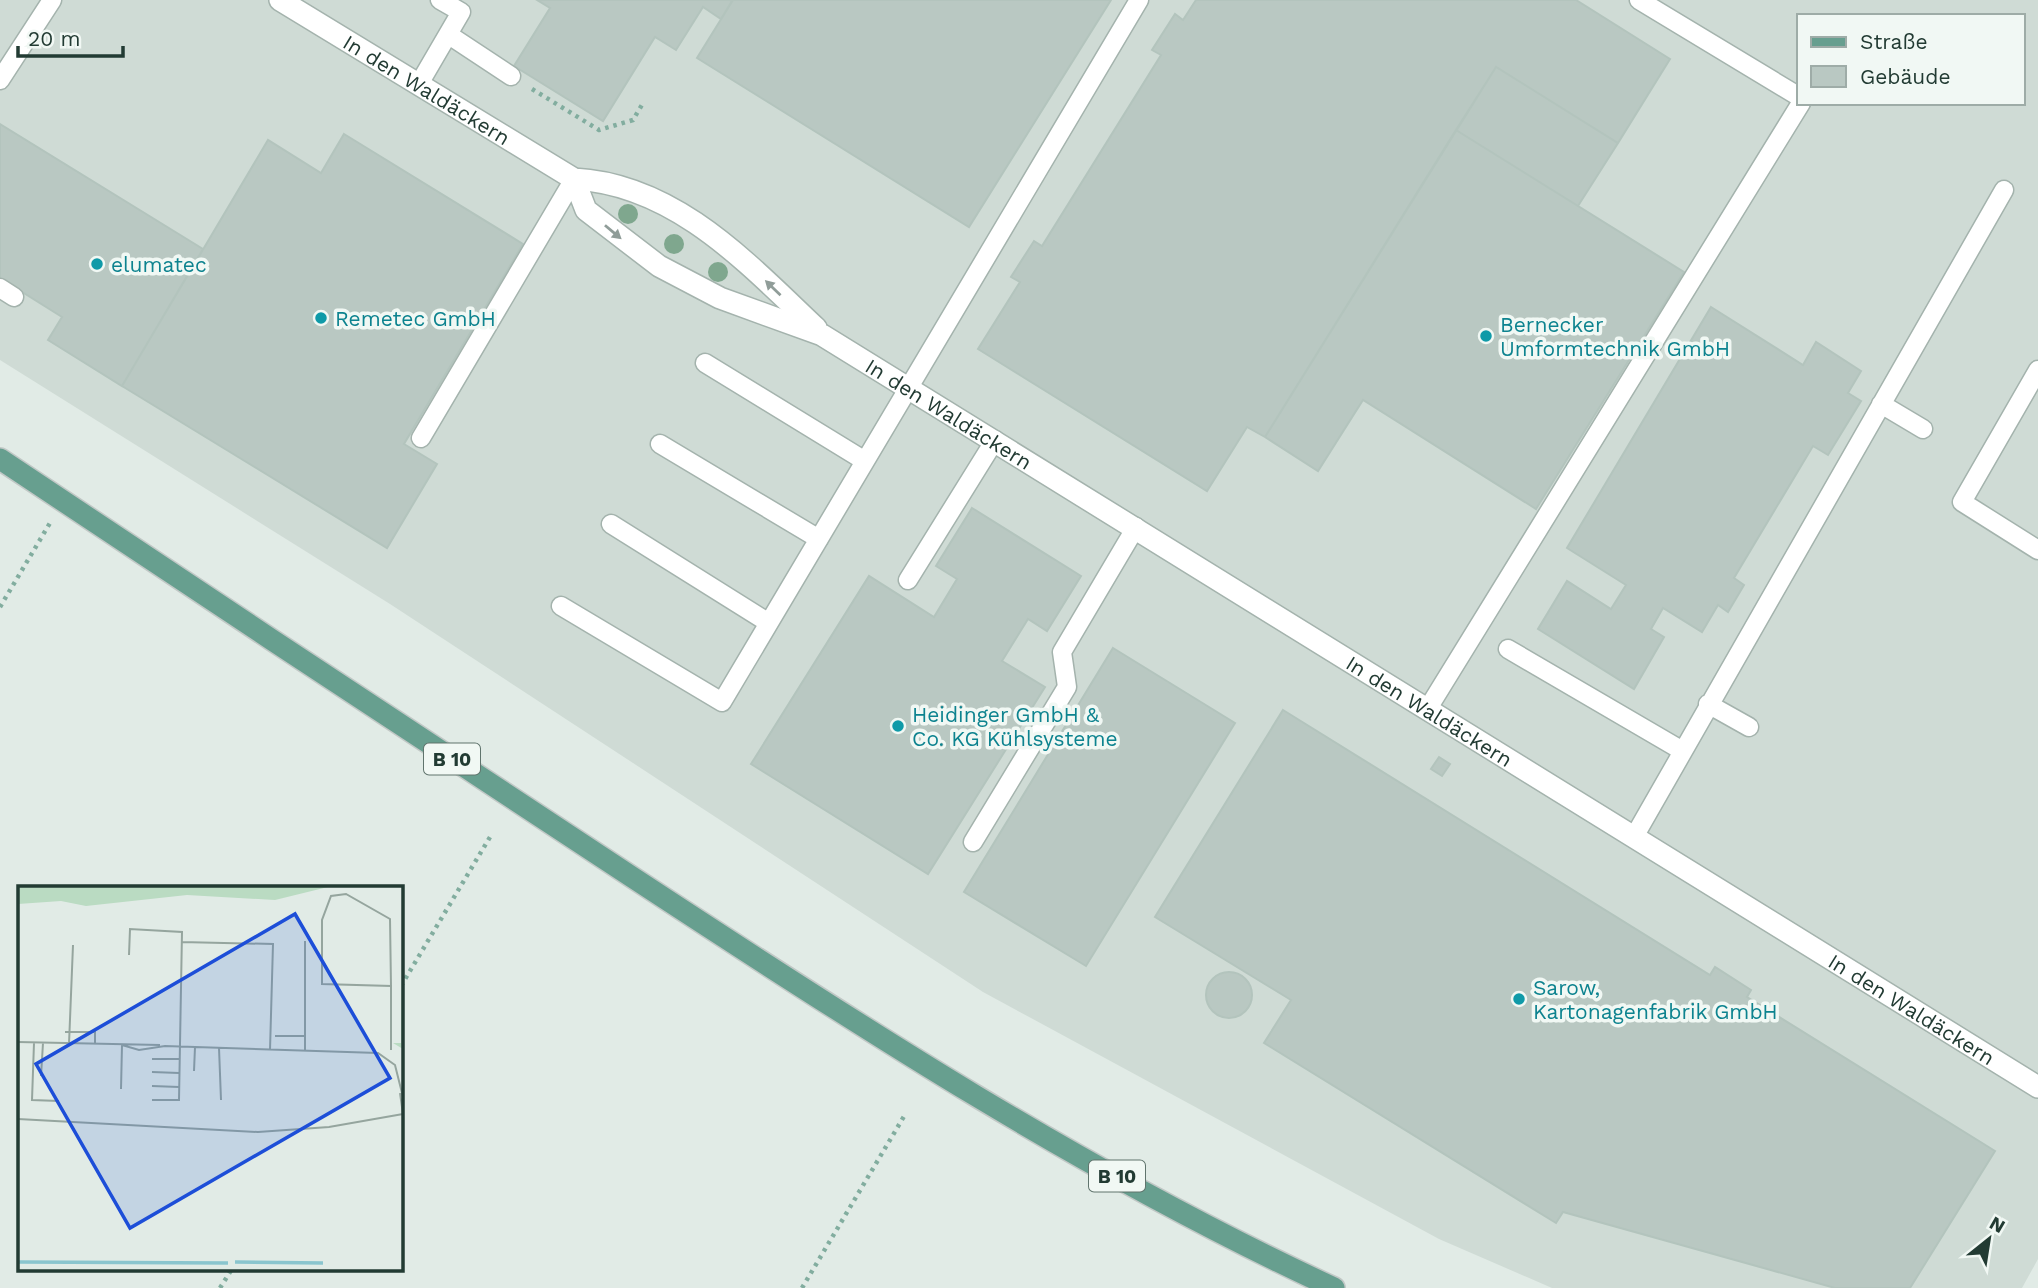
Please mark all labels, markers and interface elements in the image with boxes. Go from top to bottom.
scale bar [18,14,122,58]
legend [1797,14,2024,105]
text: 20 m [28,26,80,51]
street label: In den Waldäckern [339,29,515,150]
text: Straße [1860,29,1928,54]
text: Gebäude [1860,64,1951,89]
one-way arrow [604,224,621,239]
place label: elumatec [111,252,207,277]
marker: elumatec [89,256,105,272]
one-way arrow [765,280,782,296]
place label: Remetec GmbH [335,306,496,331]
marker: Remetec GmbH [313,310,329,326]
place label: Bernecker Umformtechnik GmbH [1500,312,1730,361]
marker: Bernecker Umformtechnik GmbH [1478,328,1494,344]
street label: In den Waldäckern [861,353,1037,474]
street label: In den Waldäckern [1342,650,1517,772]
place label: Heidinger GmbH & Co. KG Kühlsysteme [912,702,1118,751]
marker: Heidinger GmbH & Co. KG Kühlsysteme [890,718,906,734]
road number: B 10 [424,744,480,774]
inset map [18,886,402,1270]
street label: In den Waldäckern [1824,948,2000,1070]
place label: Sarow, Kartonagenfabrik GmbH [1533,975,1778,1024]
marker: Sarow, Kartonagenfabrik GmbH [1511,991,1527,1007]
road number: B 10 [1089,1160,1145,1192]
north arrow [1954,1204,2024,1274]
text: N [1985,1211,2009,1238]

